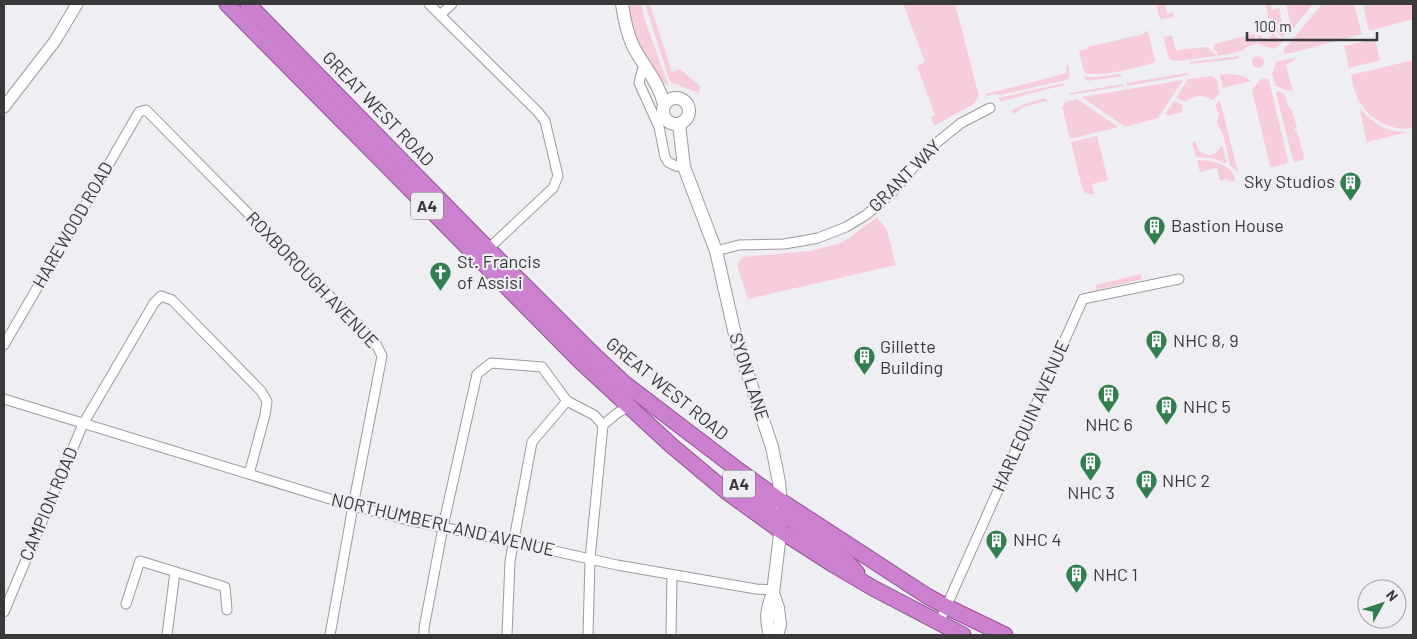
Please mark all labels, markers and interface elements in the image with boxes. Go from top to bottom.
scale bar [1247,10,1377,42]
text: 100 m [1254,17,1292,35]
street label: GREAT WEST ROAD [318,46,439,170]
street label: GRANT WAY [863,134,945,216]
street label: HAREWOOD ROAD [27,158,117,291]
place label: Sky Studios [1244,170,1335,192]
building icon: Sky Studios [1339,170,1363,201]
road number: A4 [411,192,443,220]
street label: ROXBOROUGH AVENUE [242,206,384,352]
building icon: Bastion House [1143,214,1167,245]
place label: Bastion House [1171,214,1284,236]
place label: St. Francis of Assisi [457,250,541,293]
church icon: St. Francis of Assisi [429,260,453,291]
building icon: NHC 8, 9 [1145,329,1169,360]
place label: NHC 8, 9 [1173,329,1239,351]
street label: SYON LANE [725,330,775,424]
street label: GREAT WEST ROAD [602,332,733,444]
place label: Gillette Building [880,335,943,378]
street label: HARLEQUIN AVENUE [987,336,1073,495]
building icon: Gillette Building [852,345,876,376]
building icon: NHC 6 [1097,383,1121,414]
building icon: NHC 5 [1155,395,1179,426]
place label: NHC 5 [1183,395,1231,417]
place label: NHC 6 [1085,413,1133,435]
street label: CAMPION ROAD [14,444,82,564]
building icon: NHC 3 [1079,451,1103,482]
building icon: NHC 2 [1134,469,1158,500]
place label: NHC 2 [1162,469,1210,491]
road number: A4 [723,470,755,498]
place label: NHC 3 [1067,481,1115,503]
street label: NORTHUMBERLAND AVENUE [329,488,557,560]
building icon: NHC 4 [985,528,1009,559]
place label: NHC 4 [1013,528,1061,550]
building icon: NHC 1 [1065,563,1089,594]
place label: NHC 1 [1093,563,1138,585]
north arrow [1357,579,1407,629]
text: N [1383,586,1402,604]

